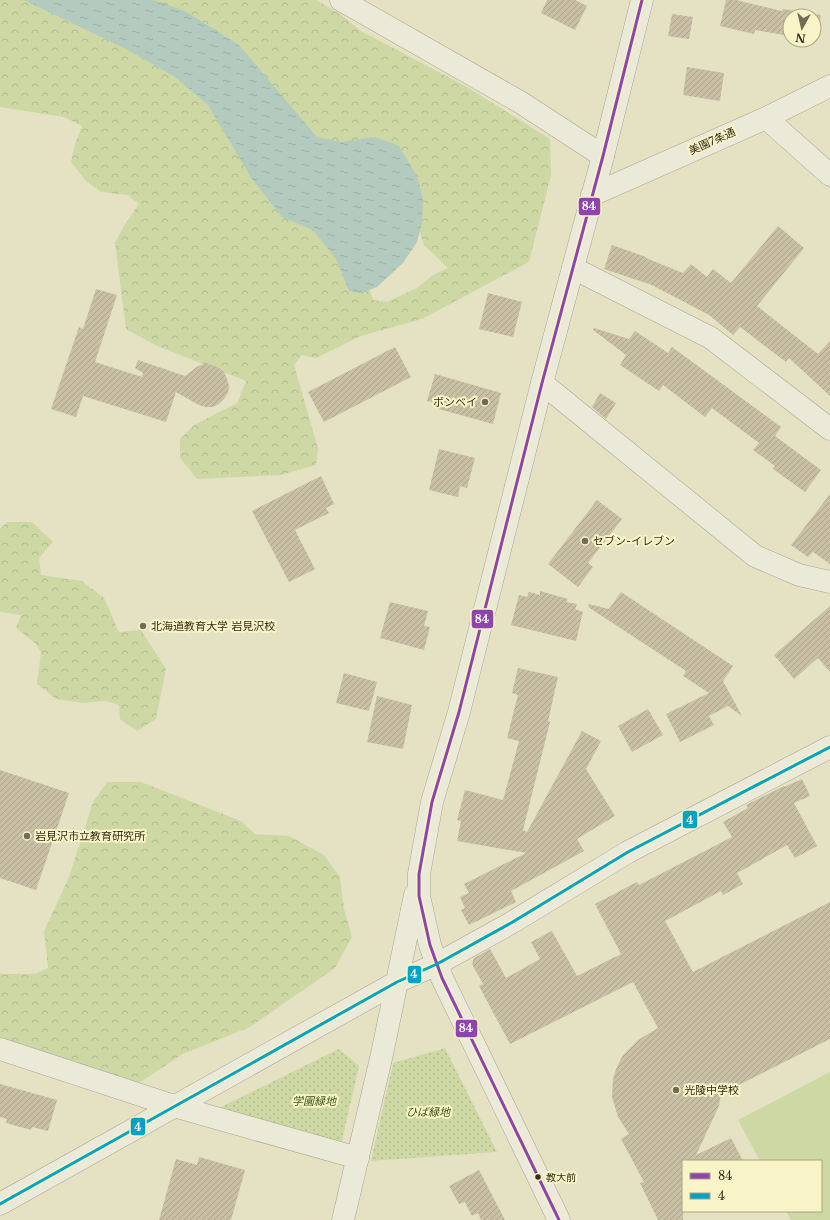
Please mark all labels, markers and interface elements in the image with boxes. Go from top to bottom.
north arrow [782,8,822,48]
text: N [794,30,807,46]
street label: 美園7条通 [687,125,737,157]
line badge: 84 [578,197,601,216]
text: 84 [582,199,596,213]
place label: ボンベイ [433,395,477,409]
marker: ボンベイ [480,397,490,407]
place label: セブン-イレブン [593,534,675,548]
marker: セブン-イレブン [580,536,590,546]
line badge: 84 [471,609,494,629]
text: 84 [475,612,489,626]
place label: 北海道教育大学 岩見沢校 [151,619,275,633]
marker: 北海道教育大学 岩見沢校 [138,621,148,631]
line badge: 4 [682,810,698,829]
text: 4 [686,813,694,827]
place label: 岩見沢市立教育研究所 [35,829,146,843]
marker: 岩見沢市立教育研究所 [22,831,32,841]
line badge: 4 [407,965,422,984]
text: 4 [410,967,418,981]
line badge: 84 [455,1019,478,1038]
text: 84 [459,1021,473,1035]
place label: 光陵中学校 [684,1083,739,1097]
marker: 光陵中学校 [671,1085,681,1095]
park label: 学園緑地 [292,1094,337,1108]
park label: ひば緑地 [406,1105,451,1119]
line badge: 4 [130,1117,146,1136]
text: 4 [134,1120,142,1134]
legend [682,1160,822,1212]
text: 84 [718,1168,732,1183]
place label: 教大前 [546,1171,576,1184]
marker: 教大前 [533,1172,543,1182]
text: 4 [718,1188,725,1203]

